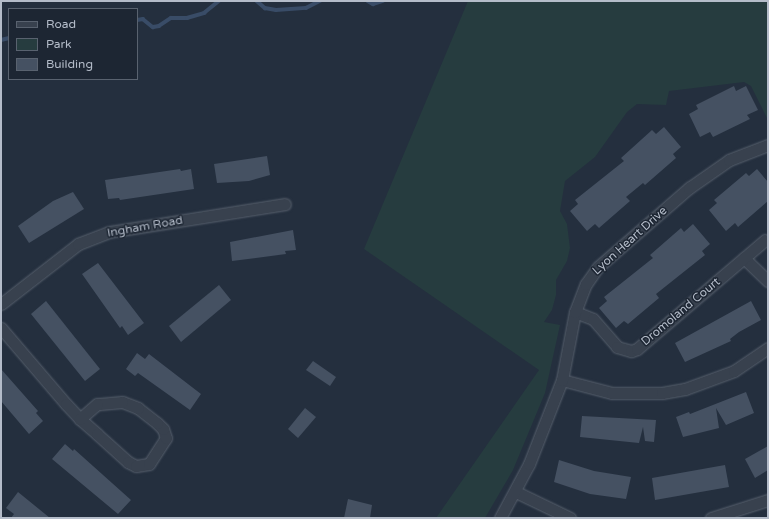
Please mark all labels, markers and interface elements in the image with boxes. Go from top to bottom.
legend [8,8,138,80]
text: Road [46,17,76,31]
text: Park [46,37,72,51]
text: Building [46,57,93,71]
street label: Lyon Heart Drive [590,204,670,278]
street label: Ingham Road [106,213,184,241]
street label: Dromoland Court [639,275,723,349]

